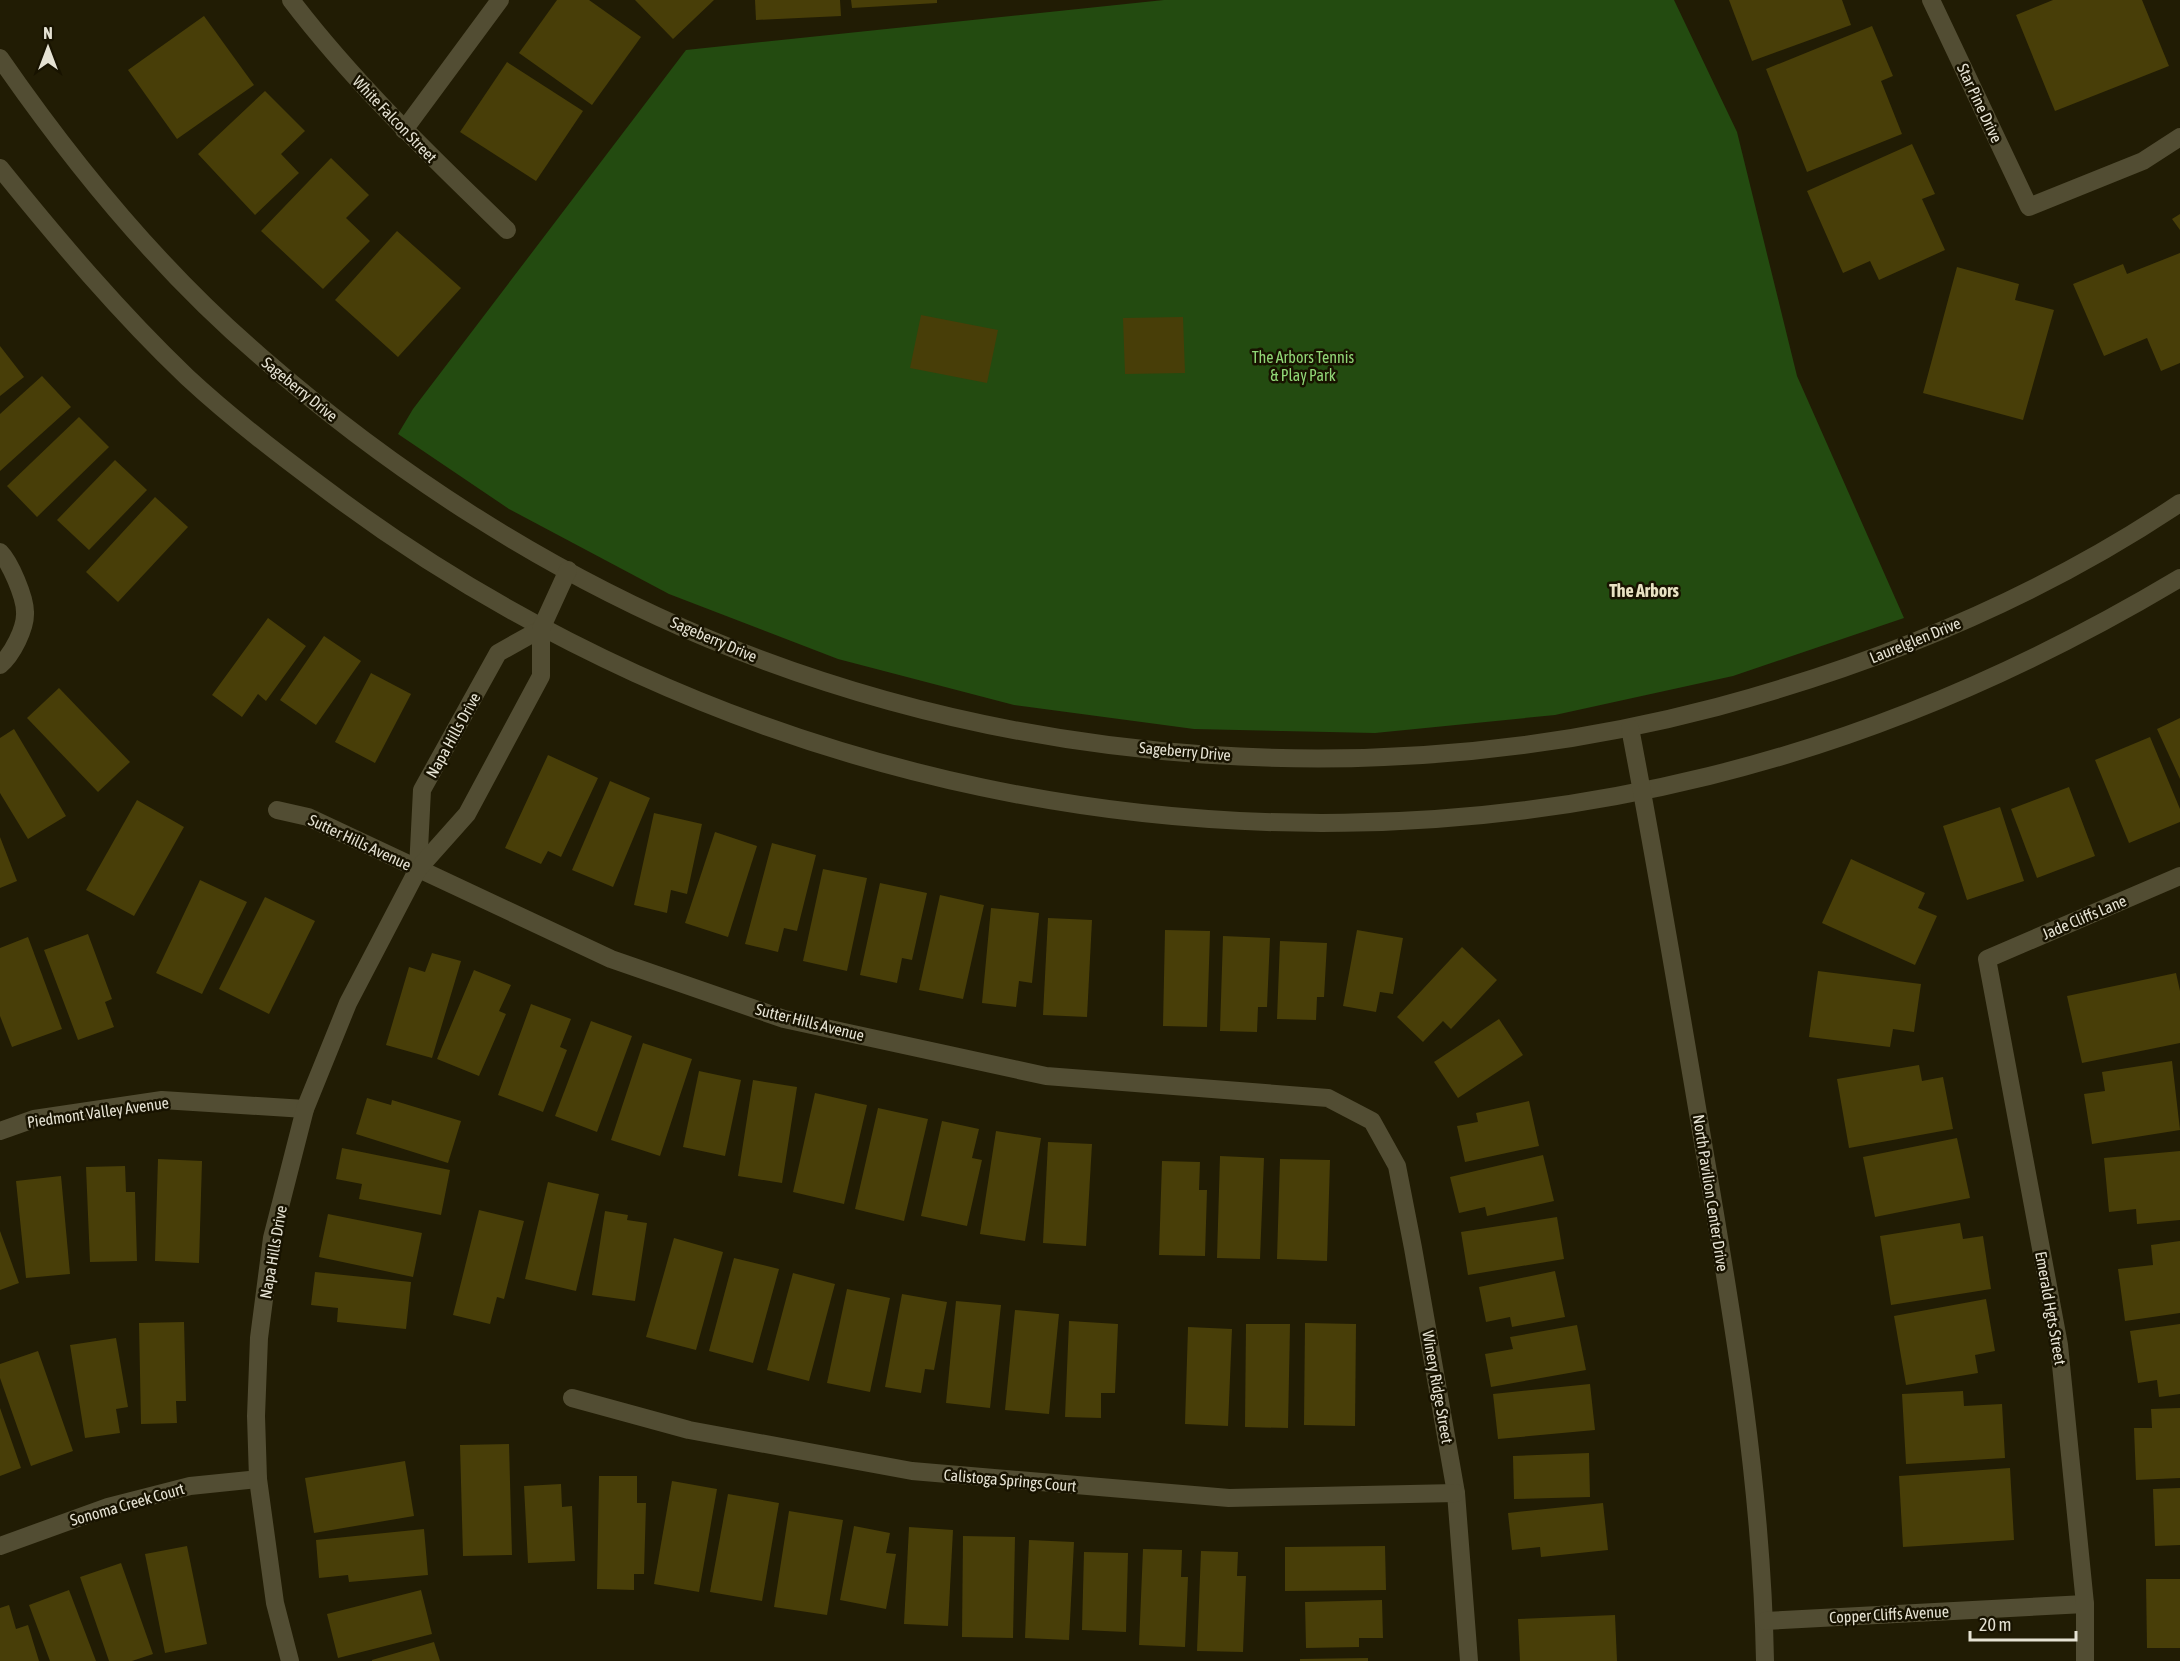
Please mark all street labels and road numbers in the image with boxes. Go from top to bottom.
street label: Star Pine Drive [1954,61,2006,145]
street label: White Falcon Street [349,72,441,166]
street label: Sageberry Drive [258,353,341,426]
street label: Sageberry Drive [668,613,760,666]
street label: Laurelglen Drive [1867,614,1964,667]
street label: Napa Hills Drive [422,689,485,781]
street label: Sageberry Drive [1138,738,1232,765]
street label: Sutter Hills Avenue [306,810,414,874]
street label: Jade Cliffs Lane [2039,891,2129,943]
street label: Sutter Hills Avenue [754,1000,866,1044]
street label: Piedmont Valley Avenue [26,1093,170,1132]
street label: North Pavilion Center Drive [1690,1113,1732,1273]
street label: Napa Hills Drive [256,1204,291,1300]
street label: Emerald Hgts Street [2031,1250,2070,1367]
street label: Winery Ridge Street [1418,1329,1457,1445]
street label: Calistoga Springs Court [943,1465,1078,1496]
street label: Sonoma Creek Court [68,1479,187,1529]
street label: Copper Cliffs Avenue [1829,1602,1949,1627]

